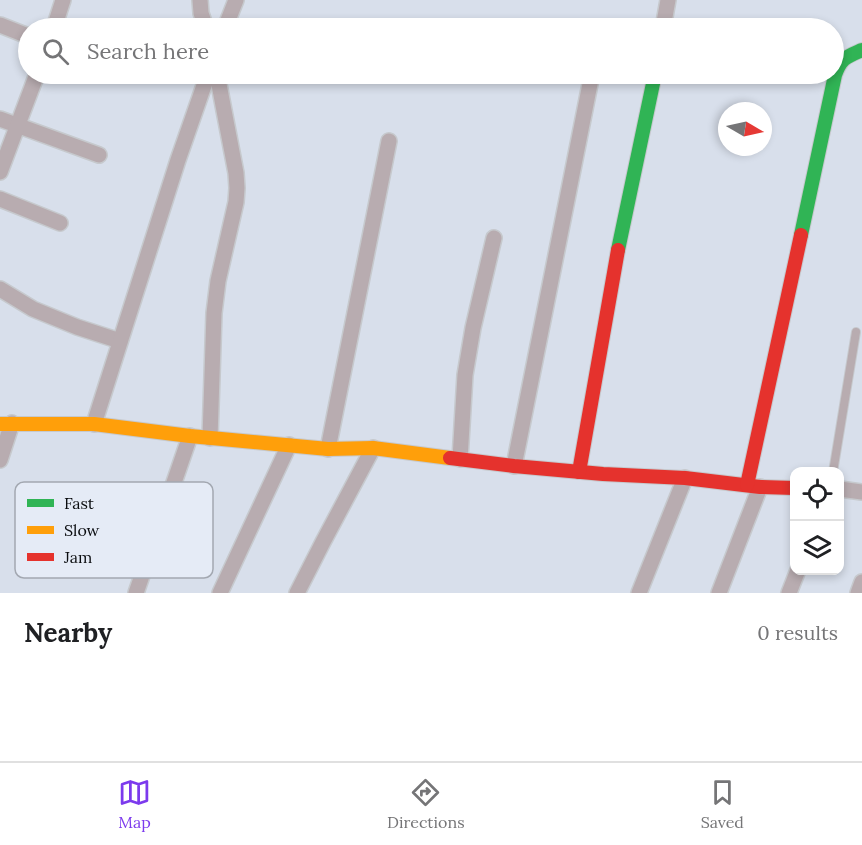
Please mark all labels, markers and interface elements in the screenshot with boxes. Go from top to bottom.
search box [18,18,844,84]
icon: search [39,35,72,68]
text: Search here [87,37,209,65]
north arrow [718,102,772,156]
map controls [790,467,844,575]
button: locate [790,467,844,521]
legend [15,482,213,578]
text: Fast [64,493,95,513]
text: Slow [64,520,100,540]
button: layers [790,521,844,575]
text: Jam [63,547,92,567]
text: Nearby [24,616,112,649]
text: 0 results [757,620,838,645]
tab: Map [118,776,151,832]
tab: Directions [387,776,465,832]
tab: Saved [701,776,744,832]

